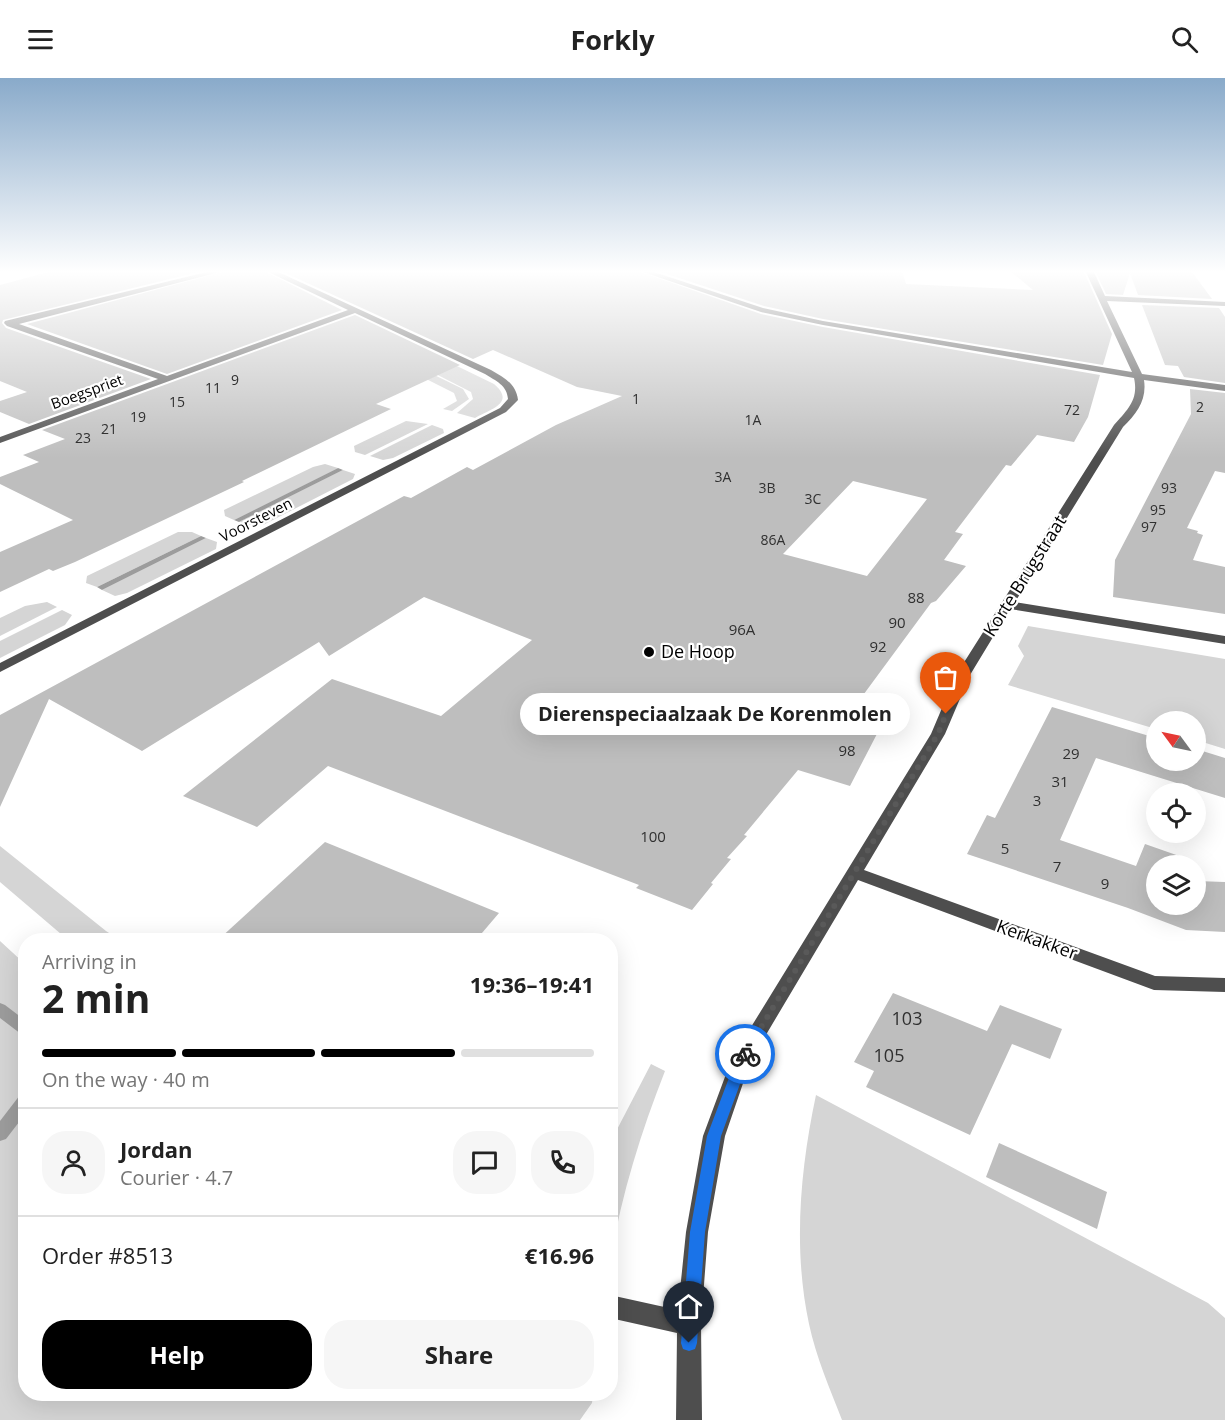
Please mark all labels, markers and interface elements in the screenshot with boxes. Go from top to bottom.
text: Forkly [570,21,655,58]
icon: menu [24,23,57,56]
icon: search [1168,23,1201,56]
street label: Boegspriet [48,369,125,413]
house number: 9 [231,370,239,389]
house number: 11 [205,378,221,397]
house number: 1 [632,389,640,408]
house number: 15 [169,392,185,411]
house number: 2 [1196,397,1204,416]
house number: 72 [1064,400,1080,419]
house number: 19 [130,407,146,426]
house number: 1A [745,410,762,429]
house number: 21 [101,419,117,438]
house number: 23 [75,428,91,447]
house number: 3A [715,467,732,486]
house number: 3B [758,478,776,497]
house number: 93 [1161,478,1177,497]
house number: 3C [805,489,822,508]
street label: Voorsteven [216,492,295,546]
house number: 95 [1150,500,1166,519]
street label: Korte Brugstraat [977,510,1071,641]
house number: 97 [1141,517,1157,536]
house number: 86A [761,530,786,549]
house number: 88 [907,587,925,607]
house number: 90 [888,612,906,632]
house number: 96A [729,619,756,639]
house number: 92 [869,636,887,656]
place label: De Hoop [661,639,735,663]
marker: De Hoop [642,645,656,659]
pin [920,652,971,714]
icon: bag [929,661,962,694]
callout: Dierenspeciaalzaak De Korenmolen [520,693,910,735]
text: Dierenspeciaalzaak De Korenmolen [538,700,892,727]
north arrow [1146,711,1206,771]
map controls [1146,711,1206,915]
house number: 98 [838,740,856,760]
house number: 29 [1062,743,1080,763]
house number: 31 [1051,771,1069,791]
button: locate [1146,783,1206,843]
house number: 3 [1033,790,1041,810]
house number: 100 [640,826,666,846]
house number: 5 [1001,838,1009,858]
button: layers [1146,855,1206,915]
house number: 7 [1053,856,1061,876]
house number: 9 [1101,873,1109,893]
street label: Kerkakker [994,913,1082,965]
text: Arriving in [42,948,137,975]
text: 19:36–19:41 [470,969,594,999]
text: 2 min [42,971,150,1024]
house number: 103 [892,1006,922,1030]
courier [715,1024,775,1084]
icon: bike [729,1038,762,1071]
house number: 105 [874,1043,904,1067]
text: On the way · 40 m [42,1066,210,1093]
button: person [42,1131,105,1194]
button: chat [453,1131,516,1194]
button: phone [531,1131,594,1194]
text: Jordan [120,1134,193,1164]
text: Courier · 4.7 [120,1164,233,1191]
text: Order #8513 [42,1240,173,1270]
text: €16.96 [525,1240,594,1270]
pin [663,1281,714,1343]
icon: home [672,1290,705,1323]
button: Help [42,1320,312,1389]
button: Share [324,1320,594,1389]

